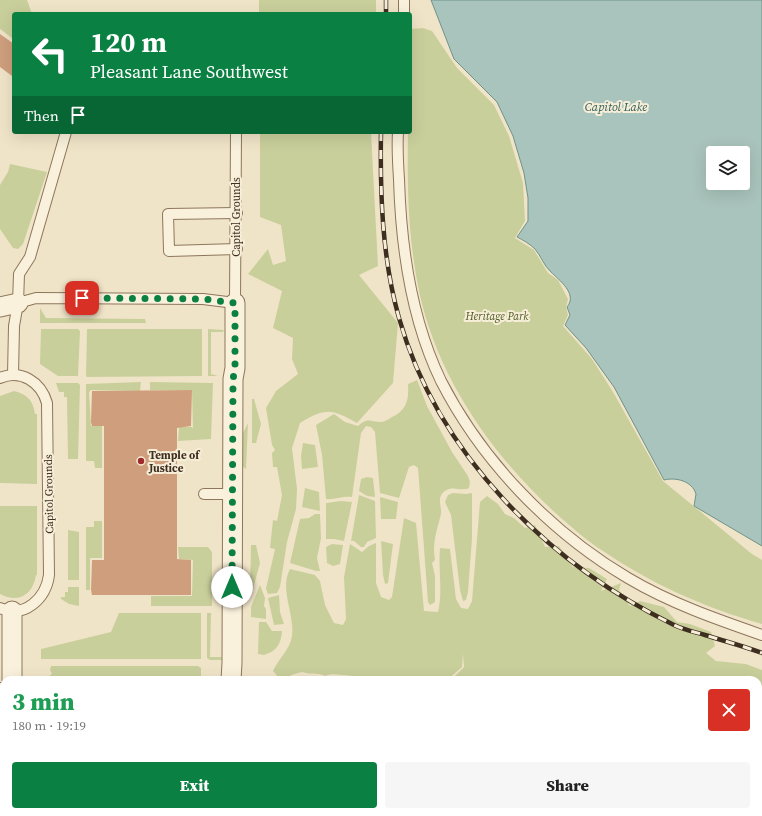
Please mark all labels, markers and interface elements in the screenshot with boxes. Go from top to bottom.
text: 120 m [90,23,167,61]
icon: left [24,28,76,80]
text: Pleasant Lane Southwest [90,59,288,84]
water label: Capitol Lake [585,99,647,115]
icon: arrive [67,104,89,126]
text: Then [24,105,59,126]
map controls [706,146,750,190]
button: layers [706,146,750,190]
street label: Capitol Grounds [229,177,244,257]
pin [65,281,99,315]
icon: arrive [71,287,93,309]
park label: Heritage Park [465,309,529,324]
place label: Temple of Justice [148,448,201,476]
street label: Capitol Grounds [41,454,57,534]
marker: Temple of Justice [136,456,146,466]
position arrow [211,566,253,608]
text: 3 min [12,685,75,718]
button: close [708,689,750,731]
text: 180 m · 19:19 [12,717,86,734]
button: Exit [12,762,377,808]
button: Share [385,762,750,808]

